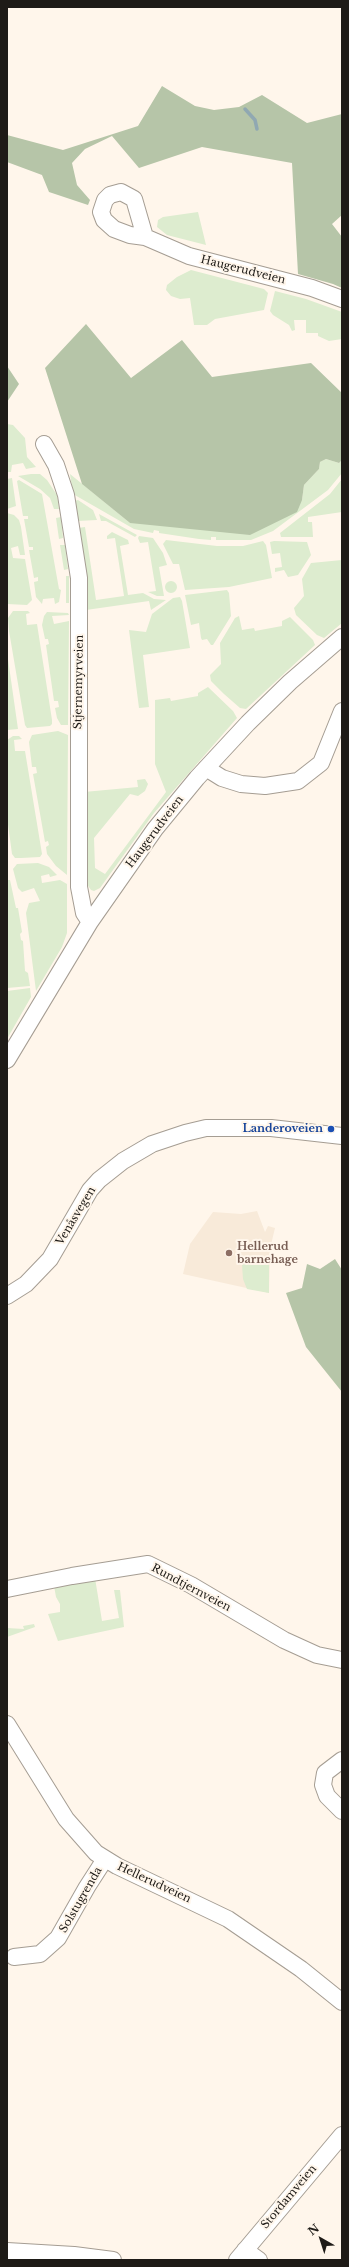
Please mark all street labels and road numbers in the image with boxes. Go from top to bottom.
street label: Haugerudveien [199,253,287,287]
street label: Stjernemyrveien [72,635,86,729]
street label: Haugerudveien [124,793,186,871]
street label: Venåsvegen [53,1184,99,1248]
street label: Rundtjernveien [149,1562,233,1614]
street label: Hellerudveien [115,1860,193,1906]
street label: Solstugrenda [57,1865,105,1935]
street label: Stordamveien [259,2162,319,2232]

